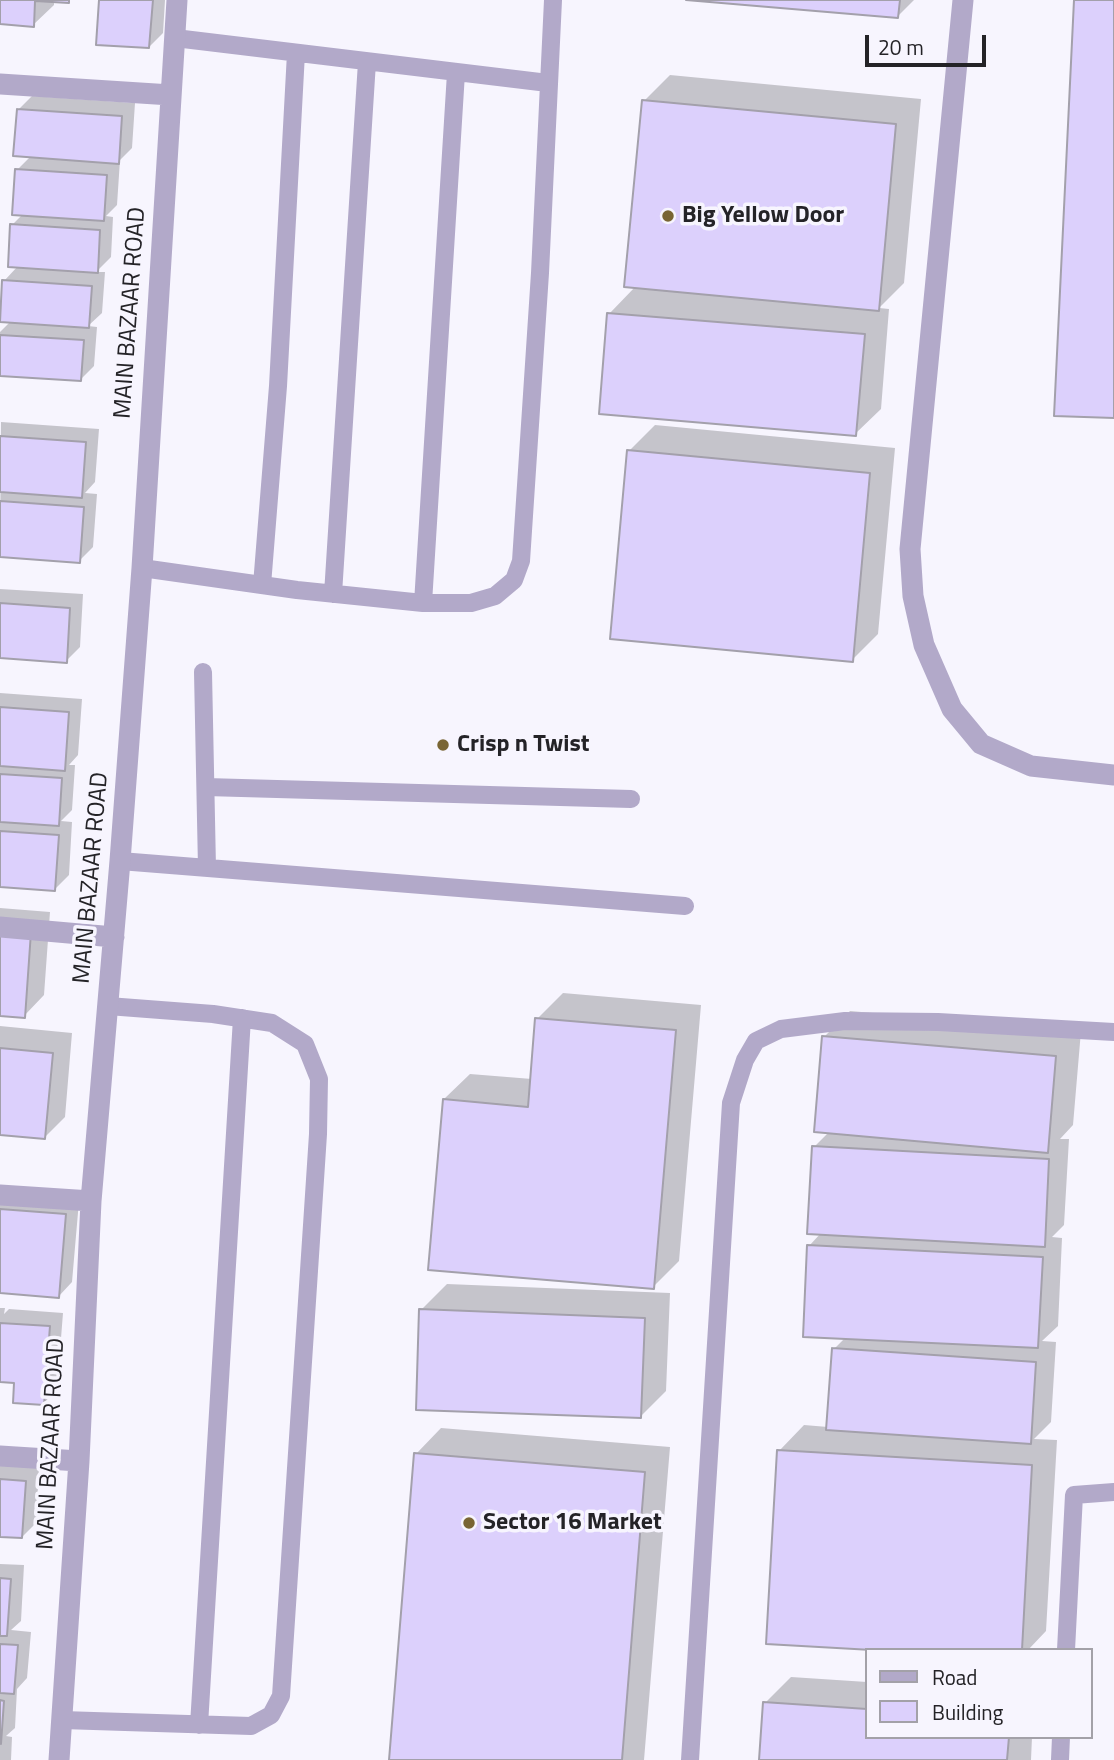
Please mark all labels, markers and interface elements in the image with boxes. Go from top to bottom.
scale bar [869,21,990,65]
text: 20 m [878,31,924,63]
place label: Big Yellow Door [682,202,844,230]
street label: MAIN BAZAAR ROAD [109,206,153,420]
marker: Big Yellow Door [660,208,676,224]
place label: Crisp n Twist [457,731,590,759]
marker: Crisp n Twist [435,737,451,753]
street label: MAIN BAZAAR ROAD [68,771,116,985]
street label: MAIN BAZAAR ROAD [32,1337,72,1551]
place label: Sector 16 Market [483,1509,662,1537]
marker: Sector 16 Market [461,1515,477,1531]
legend [866,1648,1093,1739]
text: Road [932,1661,977,1693]
text: Building [932,1696,1003,1728]

